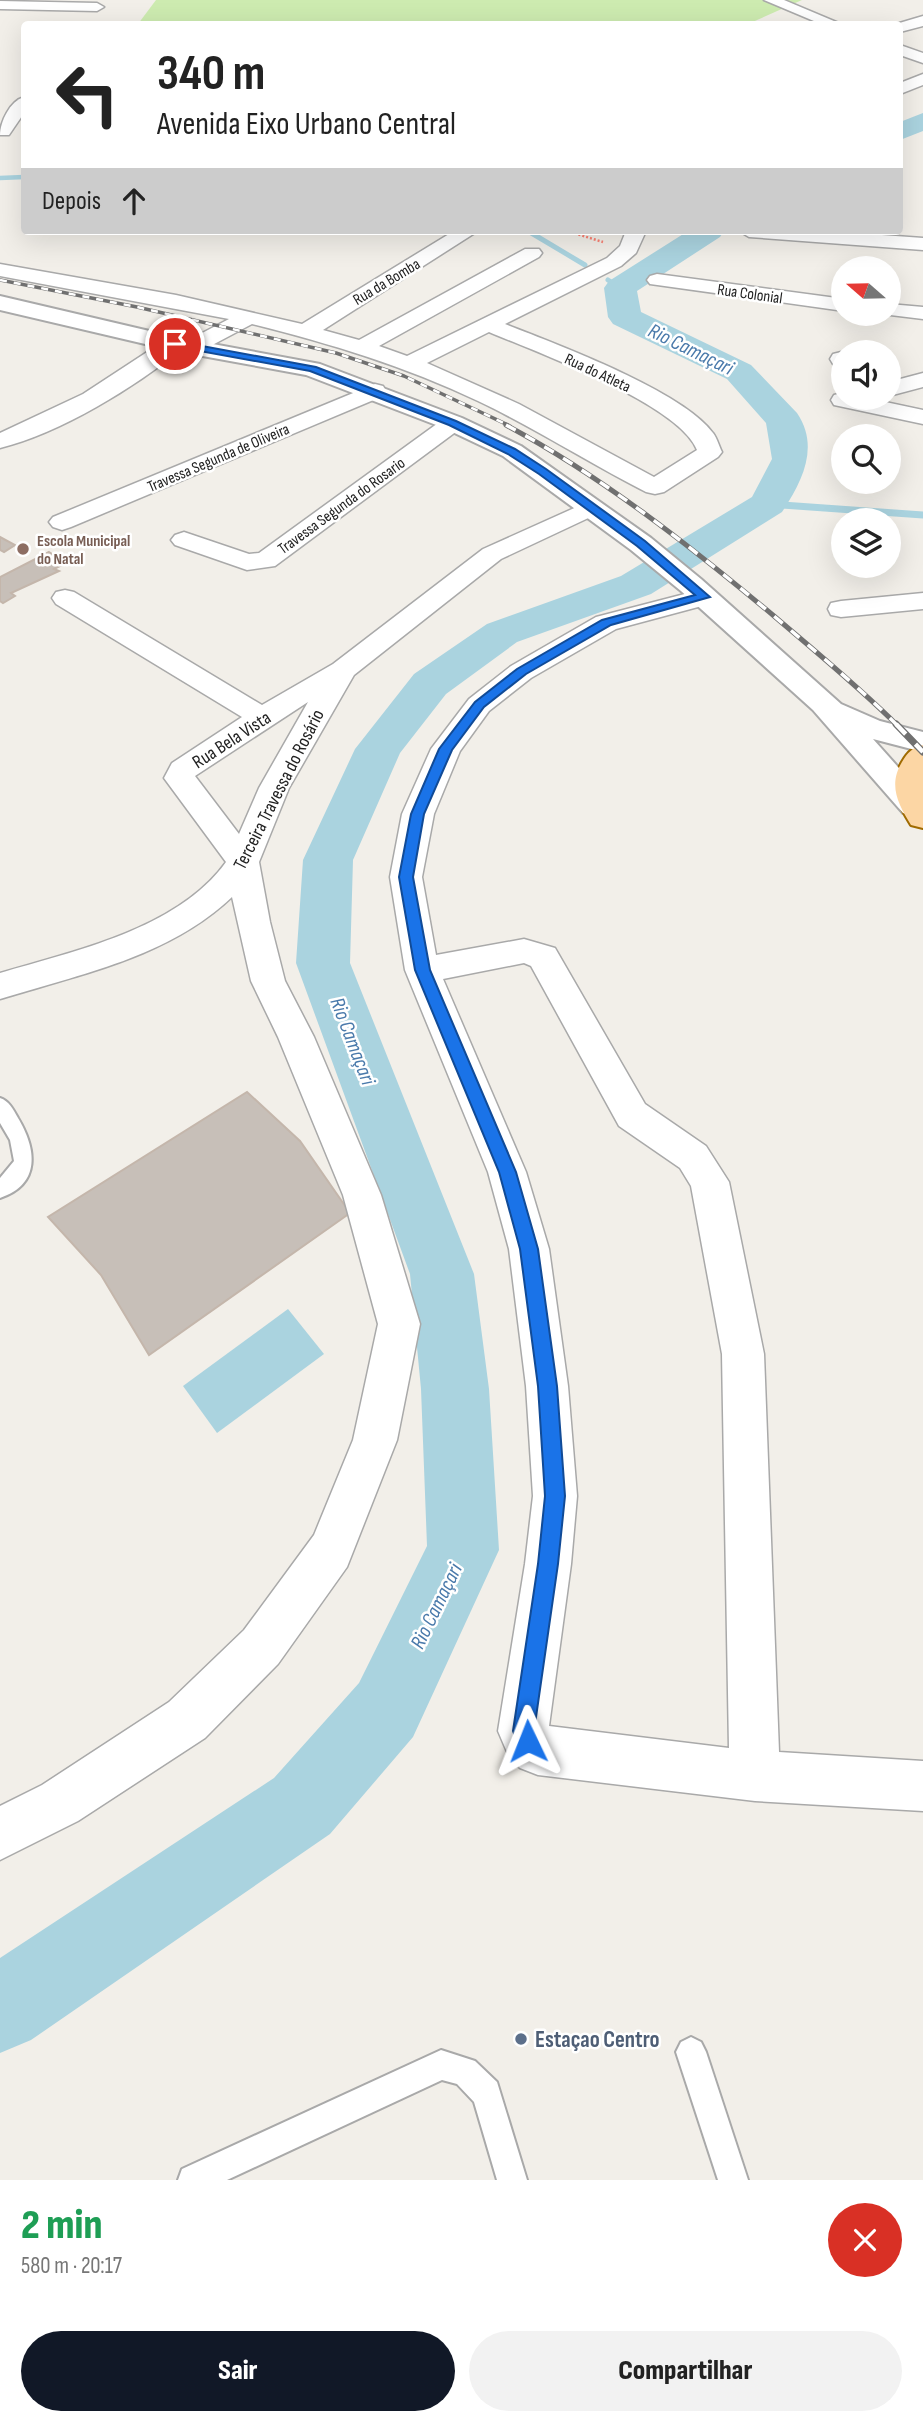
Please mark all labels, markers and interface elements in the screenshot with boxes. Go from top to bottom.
text: 340 m [157,45,265,104]
icon: left [42,49,133,140]
text: Avenida Eixo Urbano Central [157,105,456,144]
icon: ahead [115,182,153,220]
text: Depois [42,186,101,217]
street label: Rua da Bomba [350,255,424,310]
north arrow [831,256,901,326]
map controls [831,256,901,578]
street label: Rua Colonial [716,281,784,308]
pin [145,314,205,374]
water label: Rio Camaçari [644,318,738,381]
icon: arrive [156,325,194,363]
button: sound [831,340,901,410]
street label: Rua do Atleta [561,350,633,397]
street label: Travessa Segunda de Oliveira [145,420,292,497]
button: search [831,424,901,494]
street label: Travessa Segunda do Rosario [275,454,409,559]
button: layers [831,508,901,578]
place label: Escola Municipal do Natal [37,532,130,569]
marker: Escola Municipal do Natal [15,541,31,557]
street label: Rua Bela Vista [188,706,275,774]
street label: Terceira Travessa do Rosário [229,706,330,874]
water label: Rio Camaçari [324,994,381,1090]
water label: Rio Camaçari [405,1559,468,1653]
position arrow [491,1704,565,1778]
place label: Estaçao Centro [535,2026,660,2054]
marker: Estaçao Centro [513,2031,529,2047]
text: 2 min [21,2200,102,2251]
button: close [828,2203,902,2277]
text: 580 m · 20:17 [21,2252,122,2280]
button: Sair [21,2331,455,2411]
button: Compartilhar [469,2331,902,2411]

